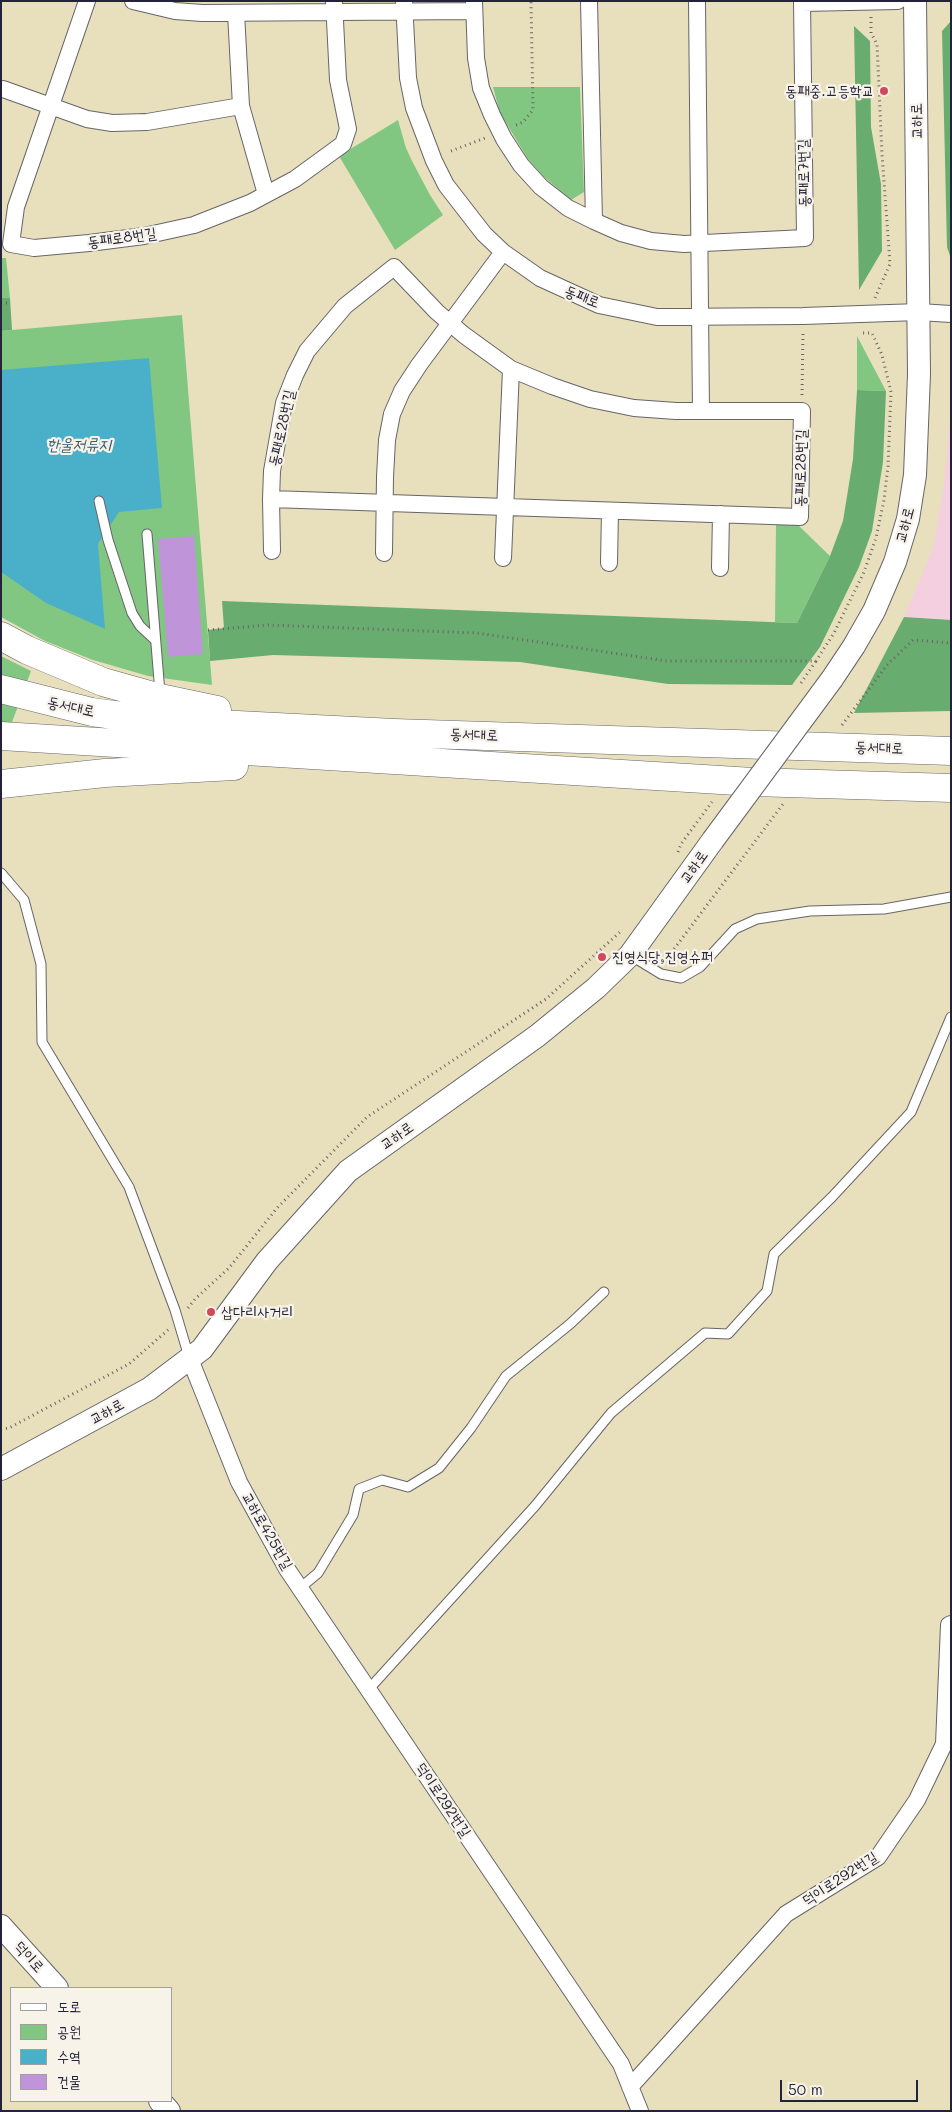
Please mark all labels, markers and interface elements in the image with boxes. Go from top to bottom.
place label: 동패중.고등학교 [785,82,874,100]
marker: 동패중.고등학교 [878,85,890,97]
street label: 교하로 [908,103,926,139]
street label: 동패로7번길 [794,139,814,207]
street label: 동패로8번길 [86,224,158,252]
street label: 동패로 [562,282,602,312]
street label: 동패로28번길 [265,388,299,468]
street label: 동패로28번길 [791,429,811,507]
water label: 한울저류지 [47,435,111,455]
street label: 교하로 [892,505,918,545]
street label: 동서대로 [46,693,96,721]
street label: 동서대로 [450,725,498,745]
street label: 동서대로 [855,738,903,758]
street label: 교하로 [676,847,712,887]
place label: 진영식당,진영슈퍼 [612,948,713,966]
marker: 진영식당,진영슈퍼 [596,951,608,963]
street label: 교하로 [377,1118,417,1154]
place label: 삽다리사거리 [221,1303,293,1321]
marker: 삽다리사거리 [205,1306,217,1318]
street label: 교하로 [87,1395,127,1429]
street label: 교하로425번길 [238,1489,296,1573]
street label: 덕이로292번길 [412,1759,474,1841]
street label: 덕이로292번길 [799,1848,881,1910]
street label: 덕이로 [10,1938,48,1976]
legend [10,1987,172,2102]
text: 도로 [57,1996,81,2016]
text: 공원 [57,2021,81,2041]
text: 수역 [57,2046,81,2066]
scale bar [782,2070,920,2102]
text: 건물 [57,2071,81,2091]
text: 50 m [788,2079,823,2099]

